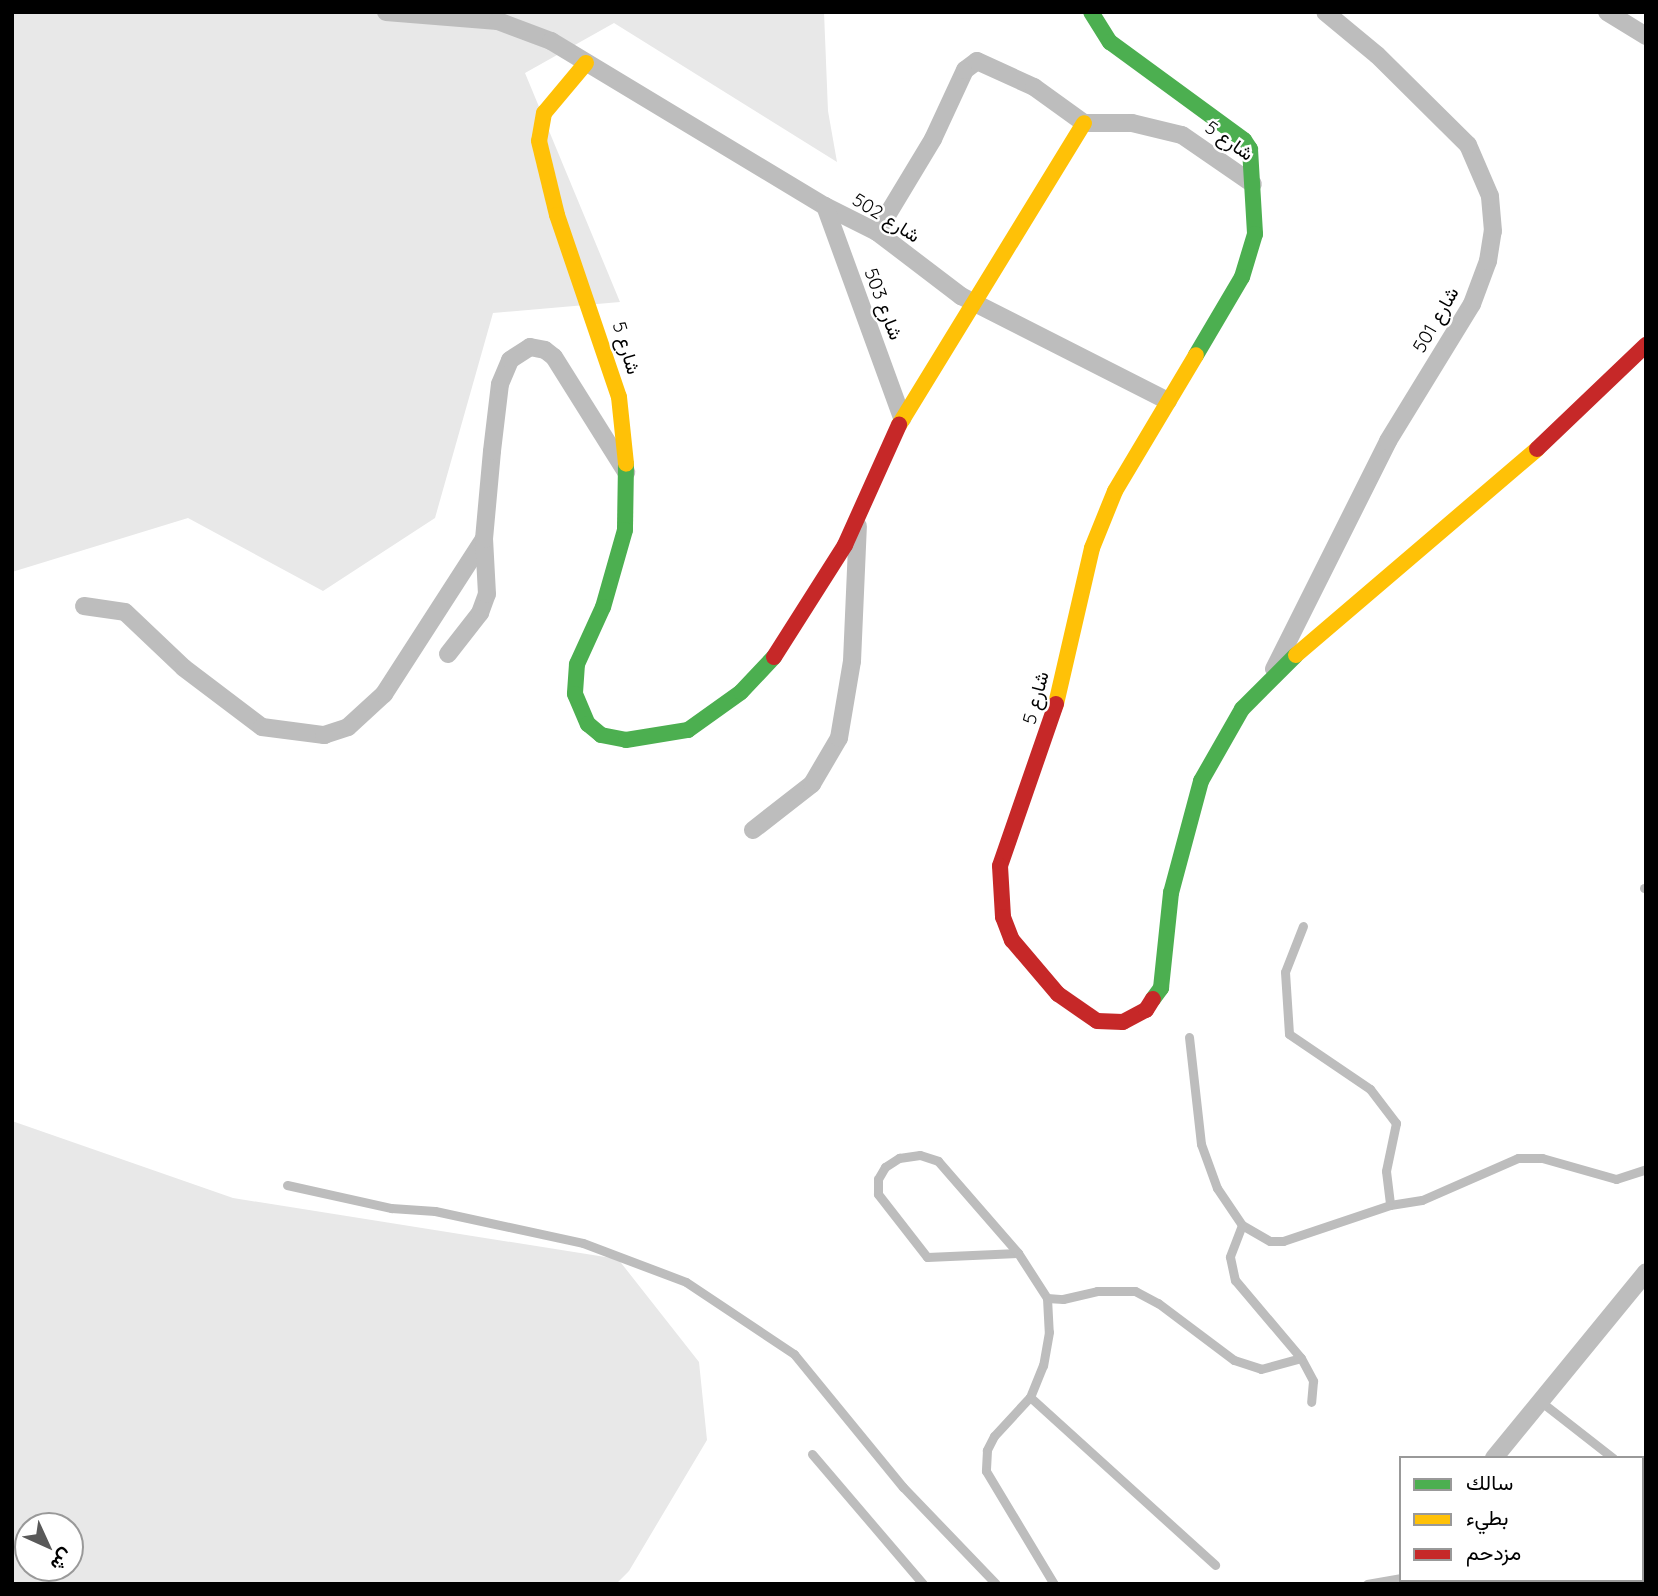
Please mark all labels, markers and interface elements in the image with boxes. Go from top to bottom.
street label: شارع 5 [1200,116,1258,166]
street label: شارع 502 [848,188,924,248]
street label: شارع 503 [859,265,907,343]
street label: شارع 501 [1408,283,1464,357]
street label: شارع 5 [607,319,645,377]
street label: شارع 5 [1018,669,1054,727]
legend [1399,1456,1644,1582]
text: سالك [1466,1469,1513,1495]
text: بطيء [1466,1504,1509,1530]
north arrow [14,1512,84,1582]
text: مزدحم [1466,1539,1521,1565]
text: ش [46,1544,79,1577]

